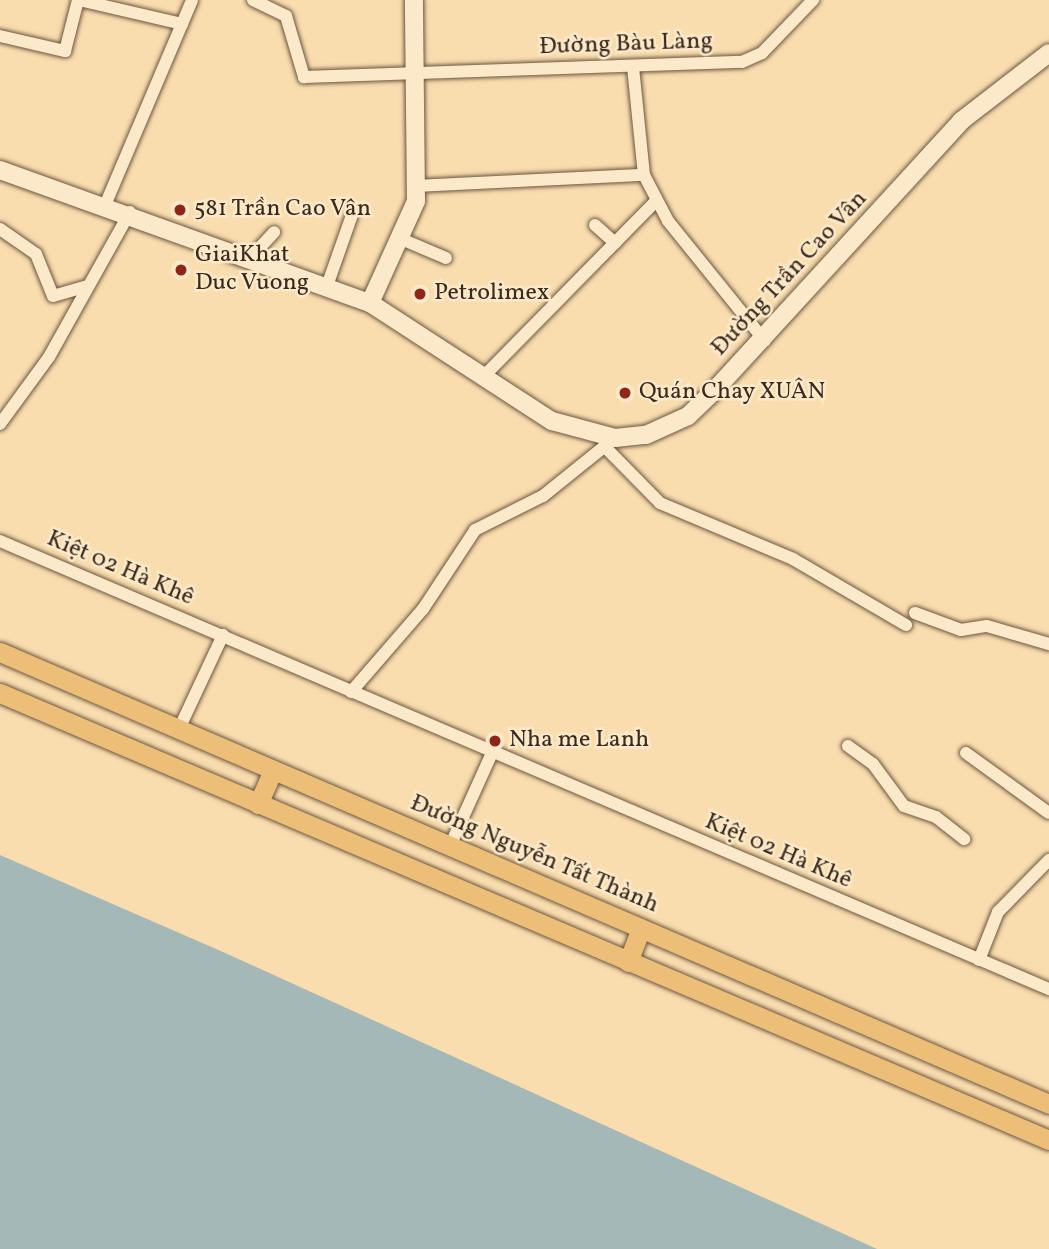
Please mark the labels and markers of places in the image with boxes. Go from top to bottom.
place label: 581 Trần Cao Vân [194,196,373,224]
marker: 581 Trần Cao Vân [172,202,188,218]
place label: GiaiKhat Duc Vuong [195,242,310,298]
marker: GiaiKhat Duc Vuong [173,262,189,278]
place label: Petrolimex [434,280,549,308]
marker: Petrolimex [412,286,428,302]
place label: Quán Chay XUÂN [639,379,826,407]
marker: Quán Chay XUÂN [617,385,633,401]
place label: Nha me Lanh [509,727,649,755]
marker: Nha me Lanh [487,733,503,749]

